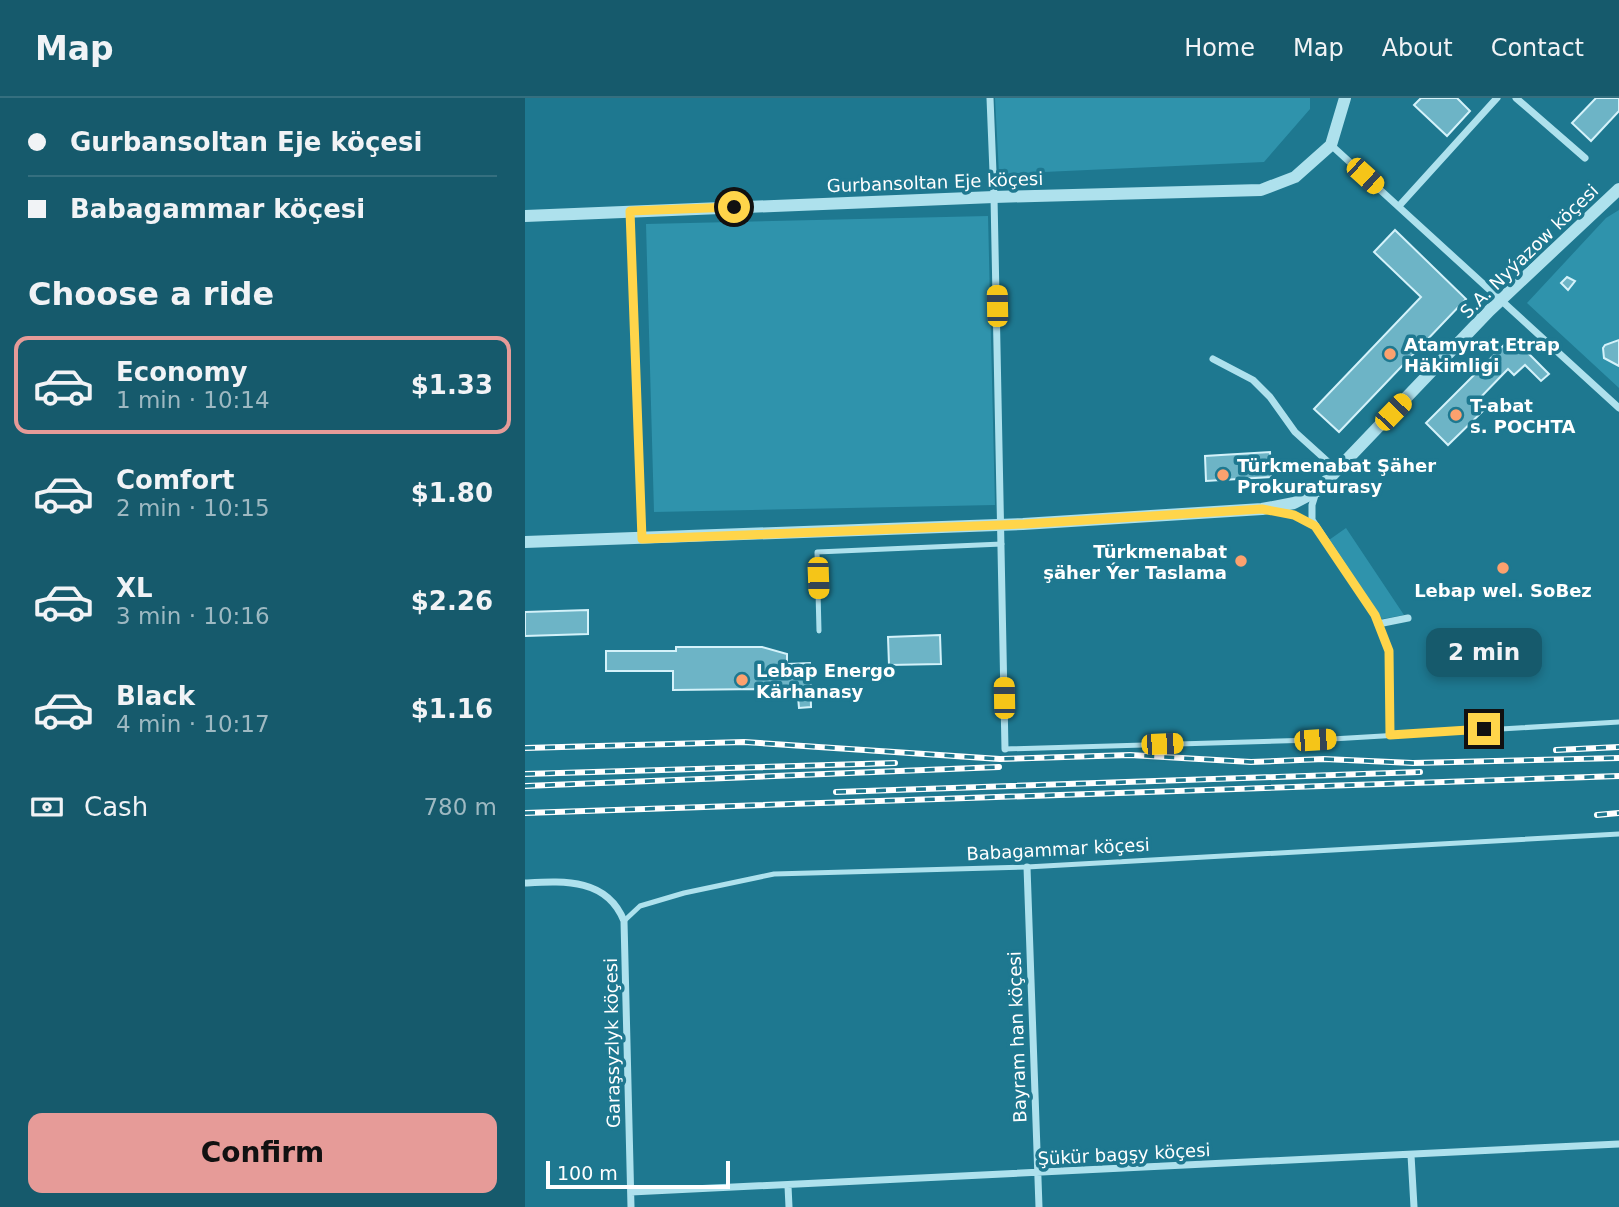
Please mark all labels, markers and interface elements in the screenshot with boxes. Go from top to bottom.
text: Map [35,29,114,68]
text: Home [1184,34,1255,62]
text: Map [1293,34,1344,62]
text: About [1382,34,1453,62]
text: Contact [1491,34,1584,62]
text: Gurbansoltan Eje köçesi [70,127,422,157]
car [1343,154,1388,198]
street label: Gurbansoltan Eje köçesi [826,168,1044,196]
street label: S.A. Nyýazow köçesi [1456,180,1602,322]
route start [718,191,750,223]
text: Babagammar köçesi [70,194,365,224]
text: Choose a ride [28,275,274,313]
car [987,285,1008,327]
place label: Atamyrat Etrap Häkimligi [1404,334,1560,376]
marker: Atamyrat Etrap Häkimligi [1382,346,1398,362]
icon: car [32,354,95,417]
text: Economy [116,357,247,387]
text: $1.33 [411,370,493,400]
text: 1 min · 10:14 [116,387,270,413]
car [1371,390,1416,434]
place label: T-abat s. POCHTA [1470,395,1575,437]
marker: T-abat s. POCHTA [1448,407,1464,423]
place label: Türkmenabat Şäher Prokuraturasy [1237,455,1436,497]
icon: car [32,462,95,525]
text: Comfort [116,465,234,495]
marker: Türkmenabat Şäher Prokuraturasy [1215,467,1231,483]
text: $1.80 [411,478,493,508]
text: 2 min · 10:15 [116,495,270,521]
place label: Türkmenabat şäher Ýer Taslama [1043,541,1227,583]
marker: Türkmenabat şäher Ýer Taslama [1233,553,1249,569]
car [807,557,830,599]
marker: Lebap wel. SoBez [1495,560,1511,576]
icon: car [32,570,95,633]
text: XL [116,573,153,603]
place label: Lebap wel. SoBez [1414,580,1592,601]
text: $2.26 [411,586,493,616]
text: 3 min · 10:16 [116,603,270,629]
callout: 2 min [1426,628,1542,676]
text: 2 min [1448,639,1520,665]
place label: Lebap Energo Kärhanasy [756,660,895,702]
marker: Lebap Energo Kärhanasy [734,672,750,688]
car [994,677,1015,719]
icon: car [32,678,95,741]
text: Black [116,681,195,711]
text: $1.16 [411,694,493,724]
text: 4 min · 10:17 [116,711,270,737]
route end [1468,713,1500,745]
car [1294,728,1337,752]
car [1141,733,1184,755]
icon: cash [28,788,66,826]
text: Cash [84,792,148,822]
text: 780 m [423,794,497,820]
street label: Babagammar köçesi [966,834,1150,864]
street label: Bayram han köçesi [1004,951,1030,1123]
street label: Garaşsyzlyk köçesi [600,958,624,1128]
button: Confirm [28,1113,497,1193]
street label: Şükür bagşy köçesi [1037,1139,1211,1169]
scale bar [546,1158,730,1190]
text: 100 m [557,1162,618,1184]

